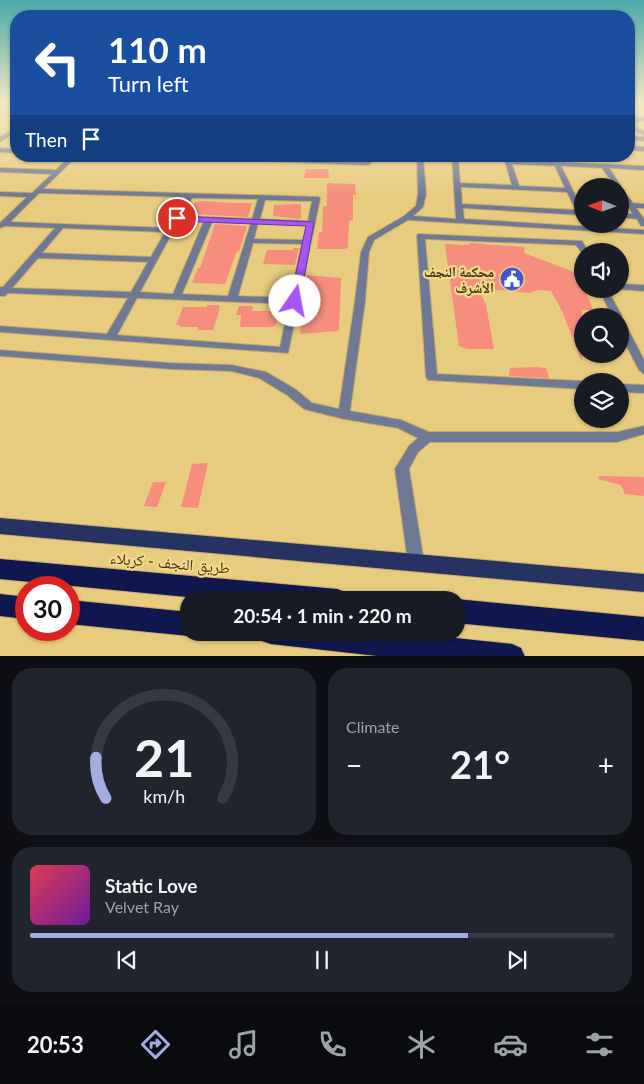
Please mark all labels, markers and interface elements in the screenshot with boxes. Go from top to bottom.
text: 110 m [108,28,207,70]
icon: left [25,30,90,95]
text: Turn left [108,70,189,97]
icon: arrive [77,125,105,153]
text: Then [25,128,67,151]
north arrow [574,178,629,232]
map controls [574,178,629,428]
pin [156,197,198,239]
icon: arrive [163,204,191,232]
button: sound [574,243,629,298]
place label: محكمة النجف الأشرف [424,263,494,296]
public building icon: محكمة النجف الأشرف [499,266,525,292]
position arrow [268,274,320,326]
button: search [574,308,629,363]
button: layers [574,373,629,428]
street label: طريق النجف - کربلاء [109,547,231,579]
speed limit sign: 30 [15,576,80,641]
text: 20:54 · 1 min · 220 m [233,604,412,627]
text: Climate [346,717,399,736]
text: 21 [134,726,194,788]
text: 21° [450,741,510,787]
text: − [346,748,362,782]
text: + [598,748,614,782]
text: km/h [143,785,185,807]
text: Static Love [105,874,197,897]
text: Velvet Ray [105,897,179,916]
icon: previous [113,946,141,974]
icon: pause [308,946,336,974]
icon: next [503,946,531,974]
icon: directions [138,1027,173,1062]
icon: music [226,1027,261,1062]
icon: phone [315,1027,350,1062]
icon: climate [404,1027,439,1062]
icon: car [493,1027,528,1062]
icon: filters [582,1027,617,1062]
text: 20:53 [27,1031,84,1058]

